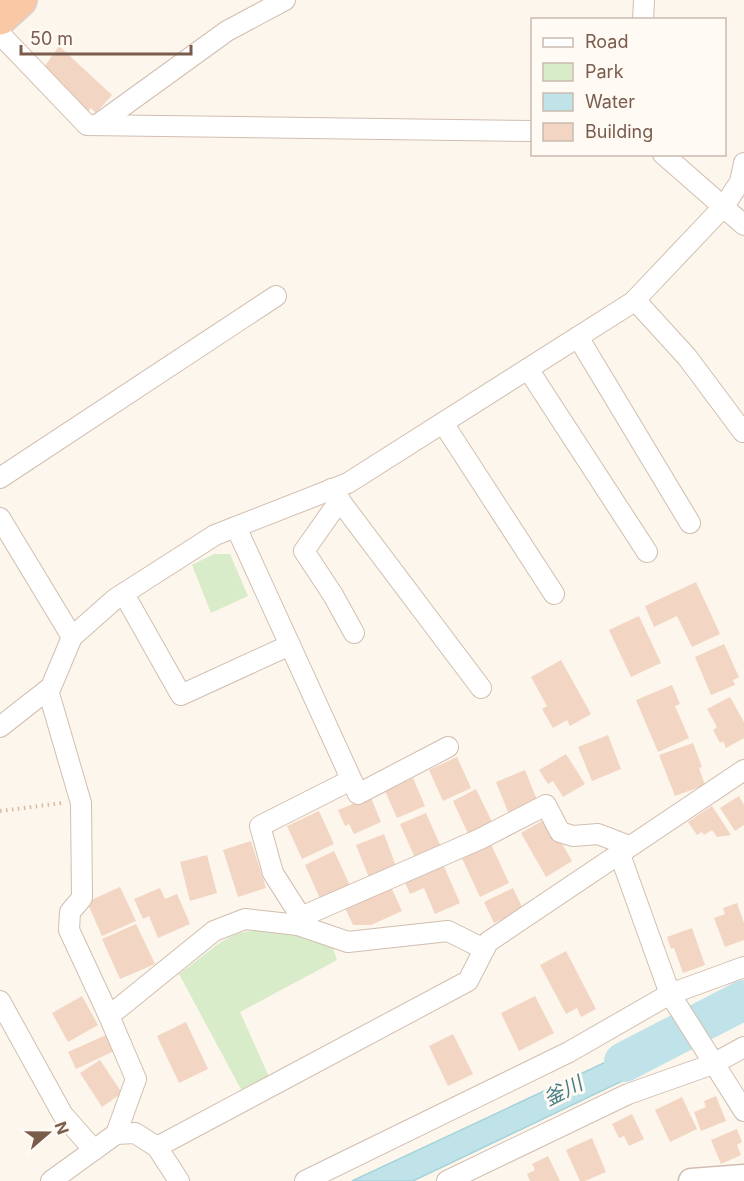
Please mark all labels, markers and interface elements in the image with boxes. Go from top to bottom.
scale bar [21,18,190,56]
legend [531,18,726,156]
text: 50 m [30,28,73,49]
text: Road [585,31,628,52]
text: Park [585,61,624,82]
text: Water [585,91,635,112]
text: Building [585,121,653,142]
water label: 釜川 [540,1070,588,1111]
north arrow [18,1103,78,1163]
text: N [51,1119,74,1137]

